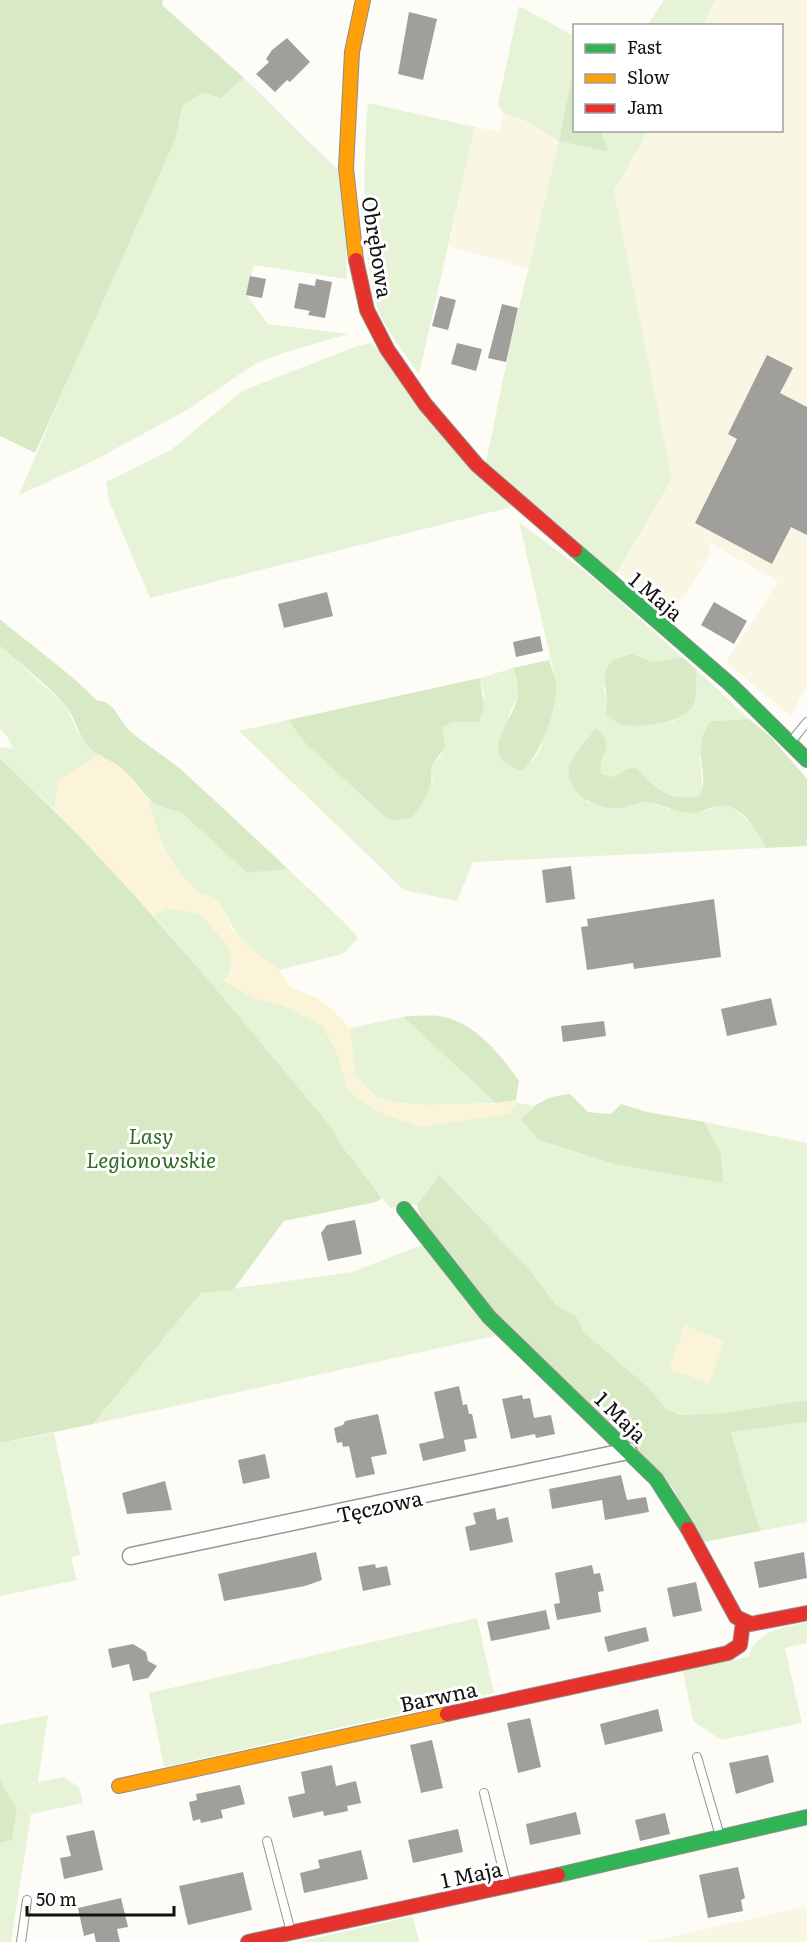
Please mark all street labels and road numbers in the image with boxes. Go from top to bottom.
street label: Obrębowa [356,194,402,301]
street label: 1 Maja [623,563,691,627]
street label: 1 Maja [589,1383,656,1449]
street label: Tęczowa [333,1481,425,1529]
street label: Barwna [397,1672,480,1718]
street label: 1 Maja [438,1851,505,1895]

